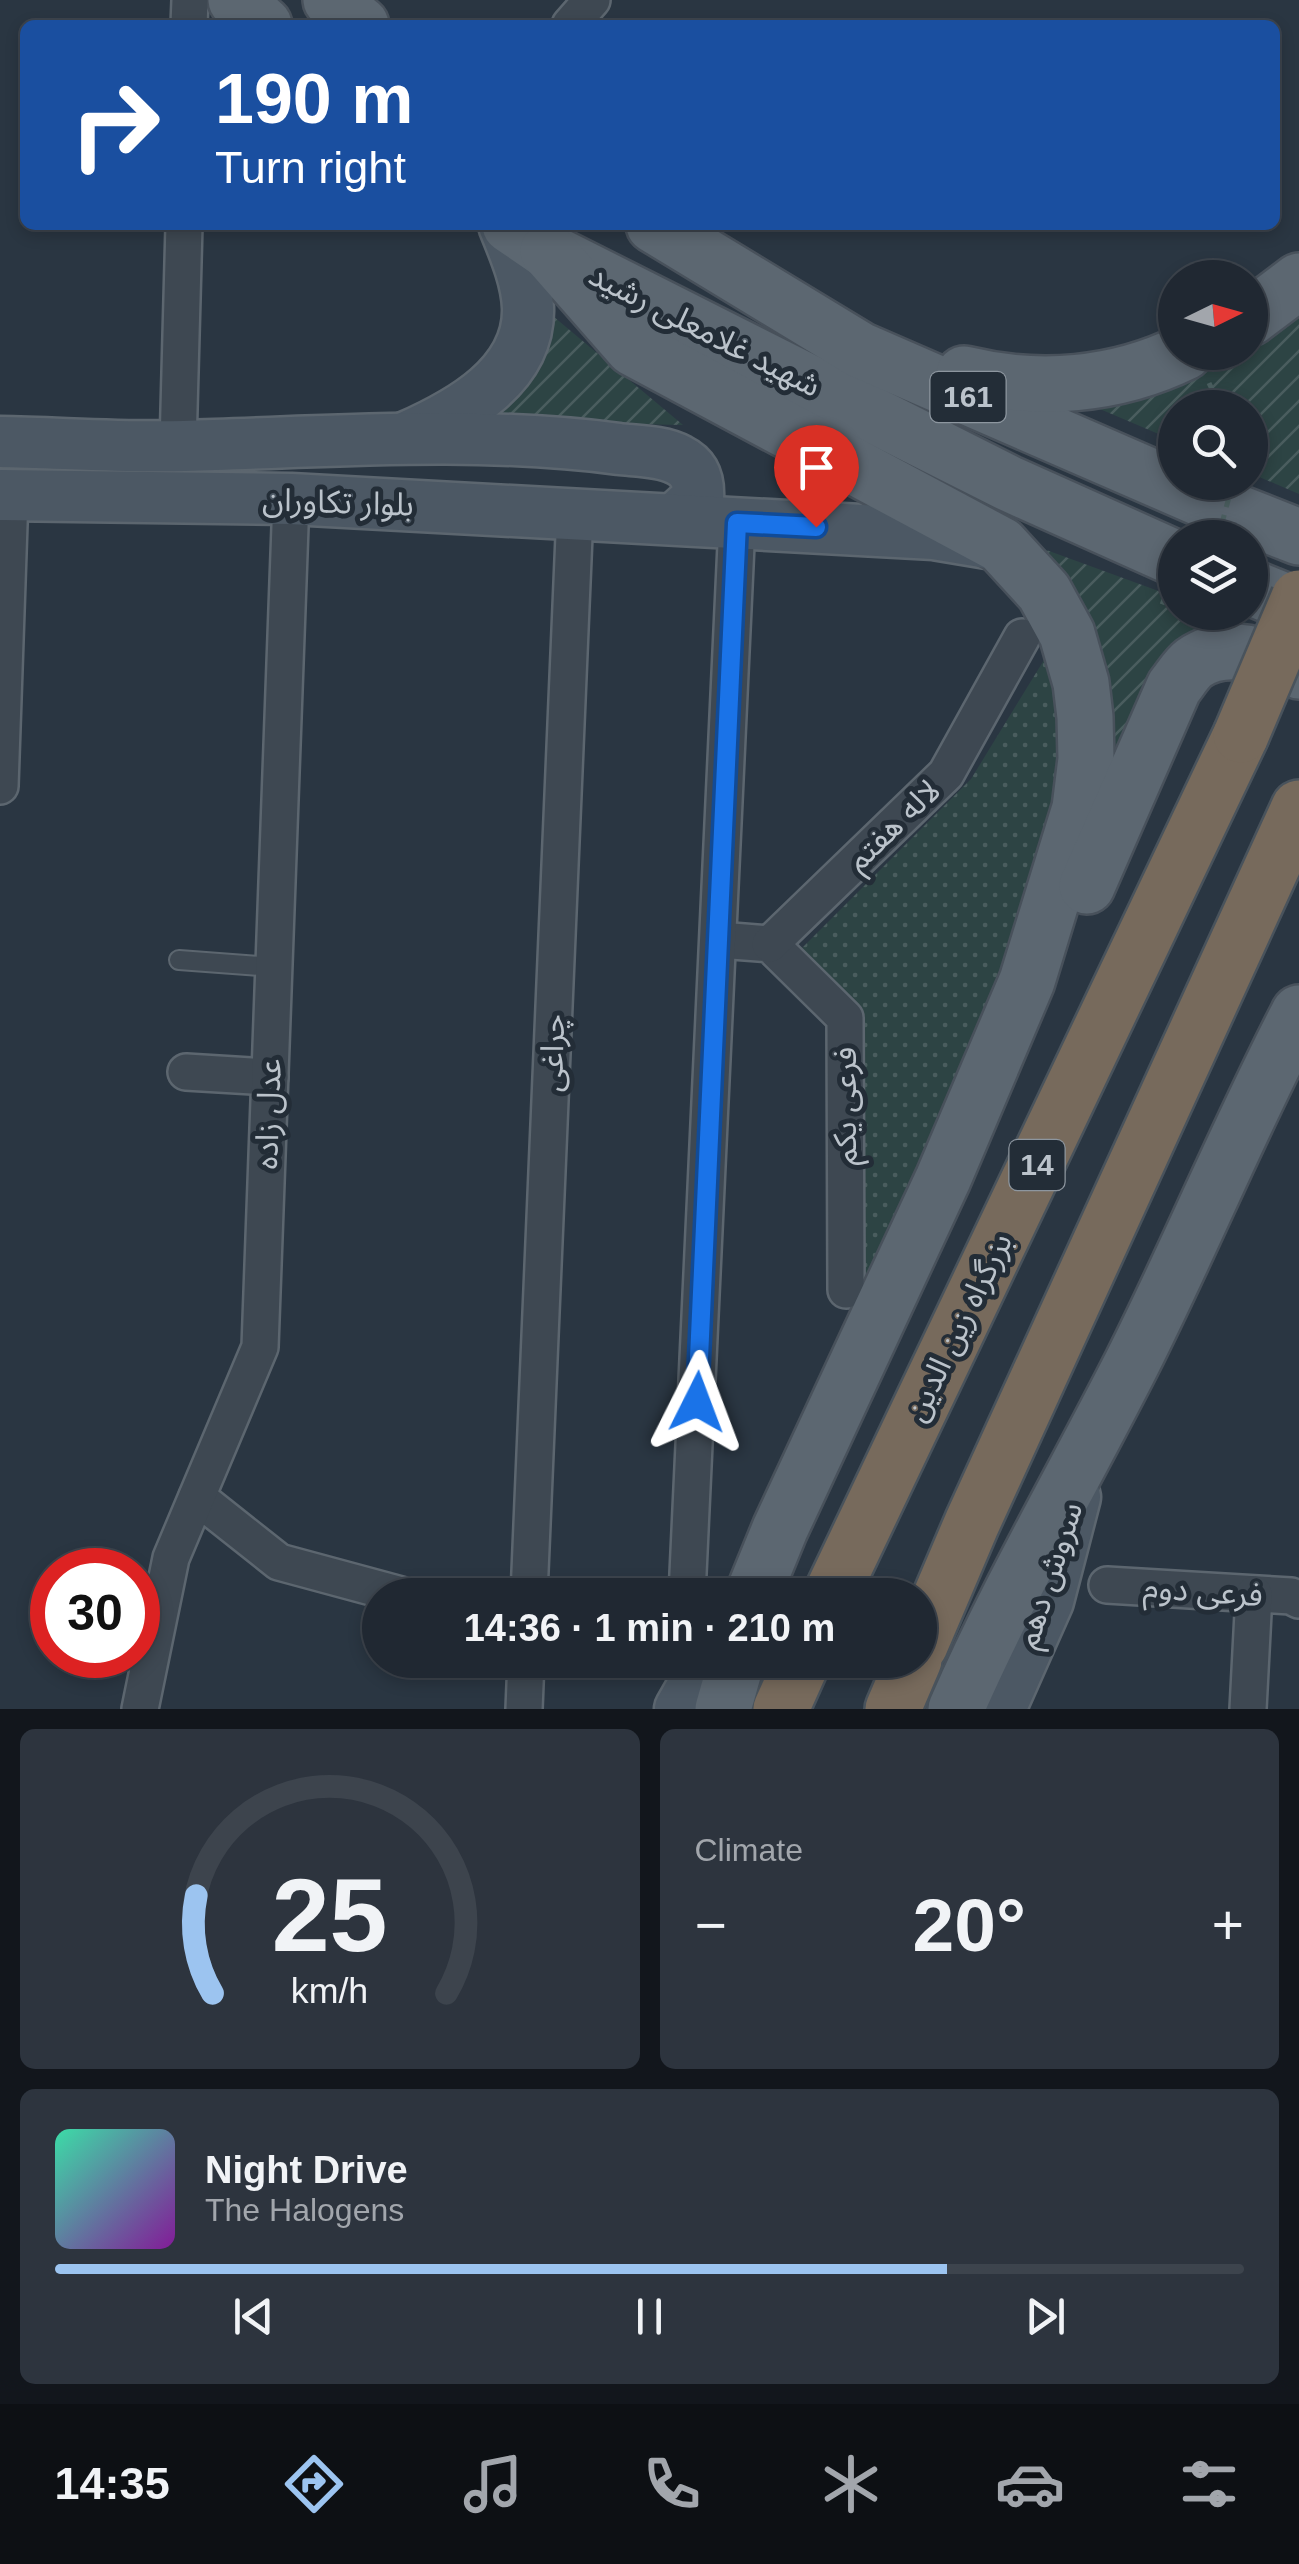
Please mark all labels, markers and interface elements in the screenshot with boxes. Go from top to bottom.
icon: right [50,60,180,190]
text: 190 m [215,60,413,138]
text: Turn right [215,142,406,193]
street label: شهید غلامعلی رشید [583,256,827,405]
north arrow [1158,260,1268,370]
map controls [1158,260,1268,630]
road number: 161 [930,372,1006,422]
button: search [1158,390,1268,500]
pin [774,425,859,528]
icon: arrive [789,440,844,495]
street label: بلوار تکاوران [262,481,414,524]
button: layers [1158,520,1268,630]
street label: لاله هفتم [839,772,951,882]
street label: چراغی [533,1013,573,1093]
street label: فرعی یکم [827,1047,869,1165]
street label: عدل زاده [248,1058,289,1170]
road number: 14 [1010,1140,1064,1190]
street label: بزرگراه زین الدین [897,1227,1020,1427]
position arrow [645,1350,749,1454]
street label: سروش دهم [1009,1498,1095,1654]
speed limit sign: 30 [30,1548,160,1678]
street label: فرعی دوم [1142,1569,1264,1619]
text: 14:36 · 1 min · 210 m [464,1607,835,1649]
text: Climate [695,1832,803,1868]
text: 25 [272,1857,388,1973]
text: 20° [913,1883,1026,1967]
text: − [695,1894,727,1956]
text: + [1212,1894,1244,1956]
text: km/h [291,1971,368,2011]
text: Night Drive [205,2149,408,2191]
text: The Halogens [205,2192,404,2228]
icon: previous [226,2289,281,2344]
icon: pause [622,2289,677,2344]
icon: next [1018,2289,1073,2344]
icon: directions [279,2449,349,2519]
icon: music [458,2449,528,2519]
icon: phone [637,2449,707,2519]
icon: climate [816,2449,886,2519]
icon: car [995,2449,1065,2519]
icon: filters [1174,2449,1244,2519]
text: 14:35 [55,2458,170,2509]

